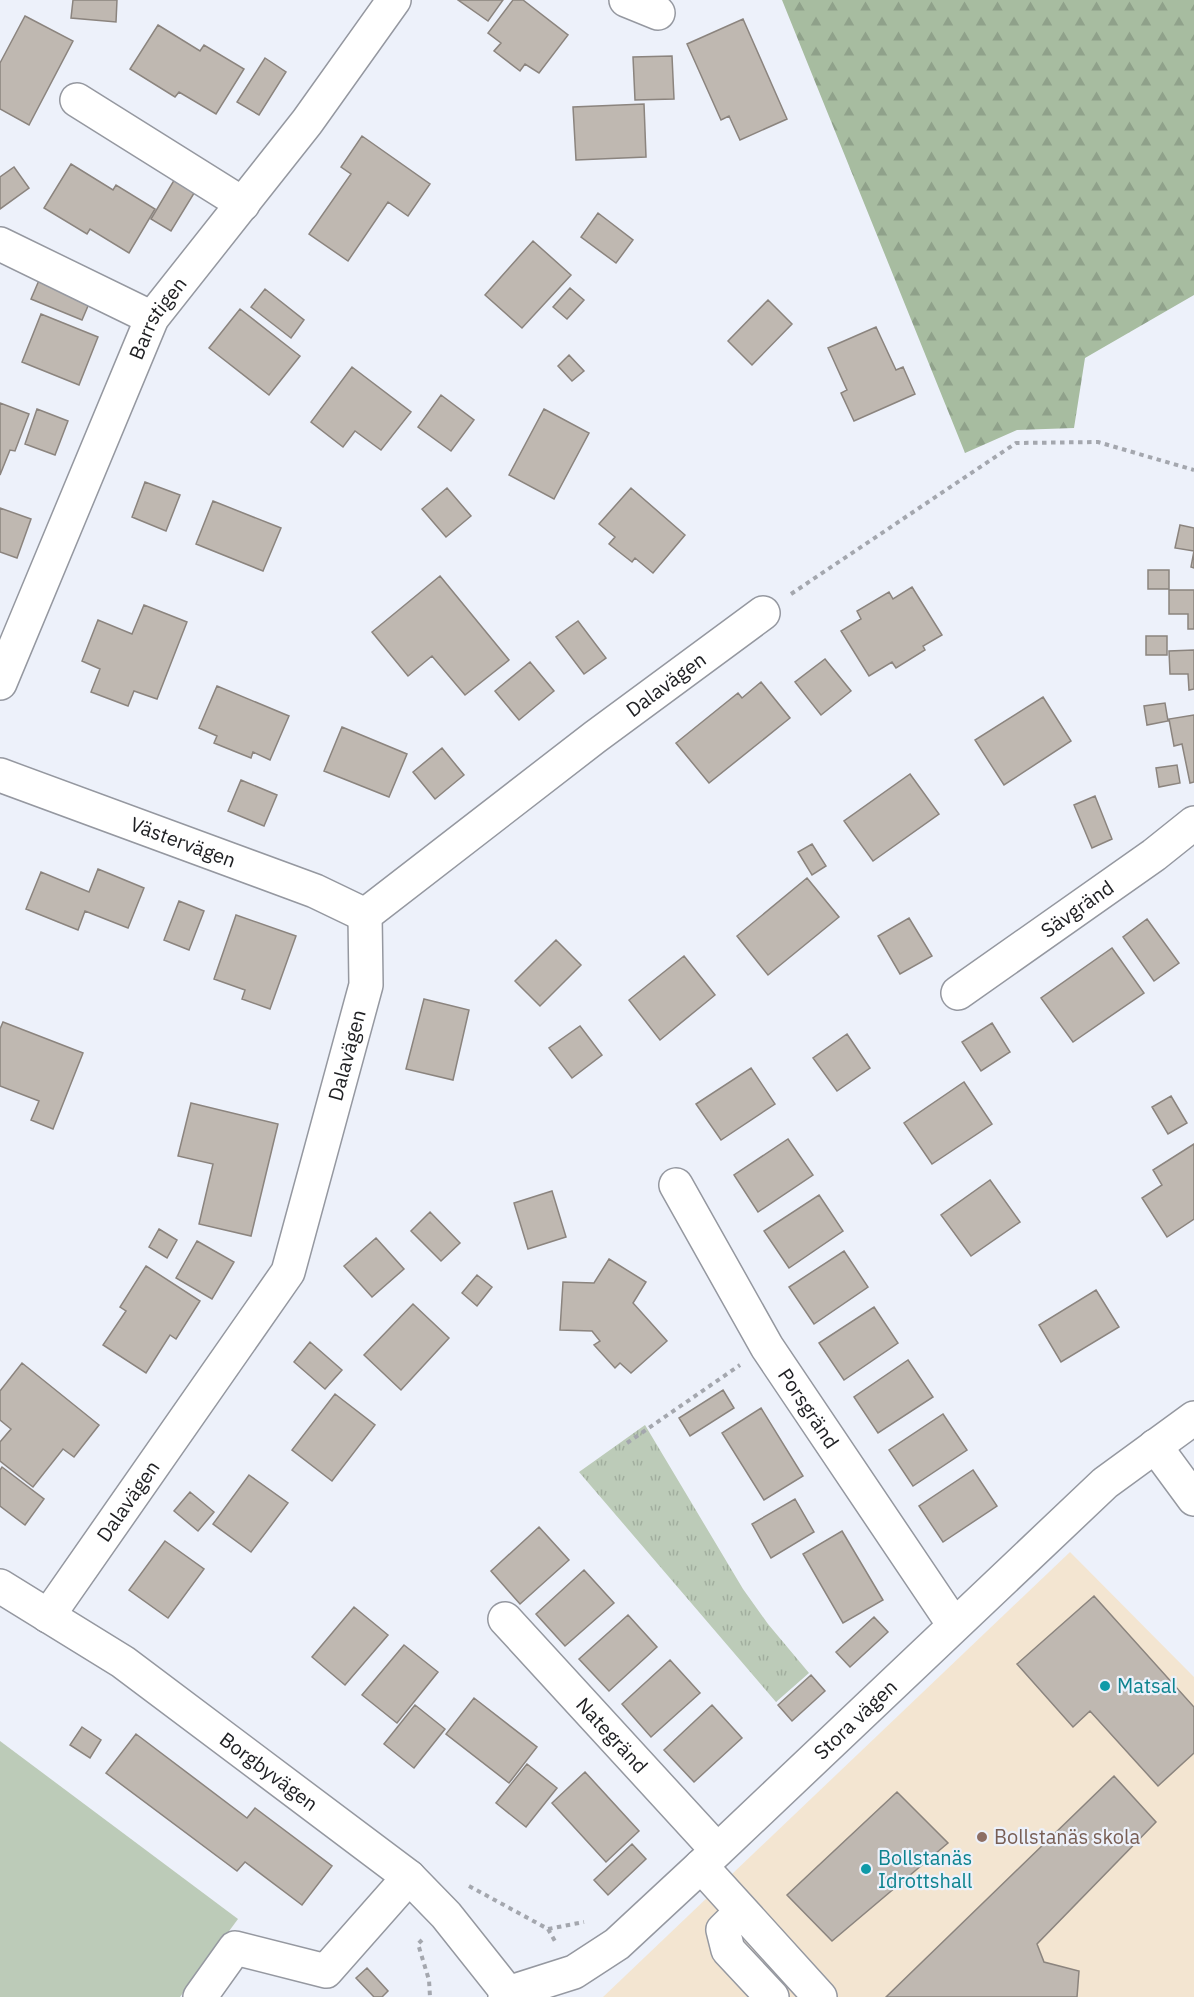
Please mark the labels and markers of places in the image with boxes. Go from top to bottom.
place label: Matsal [1117,1672,1177,1699]
marker: Matsal [1098,1679,1112,1693]
place label: Bollstanäs skola [994,1823,1140,1850]
marker: Bollstanäs skola [975,1830,989,1844]
place label: Bollstanäs Idrottshall [878,1844,972,1894]
marker: Bollstanäs Idrottshall [859,1862,873,1876]

